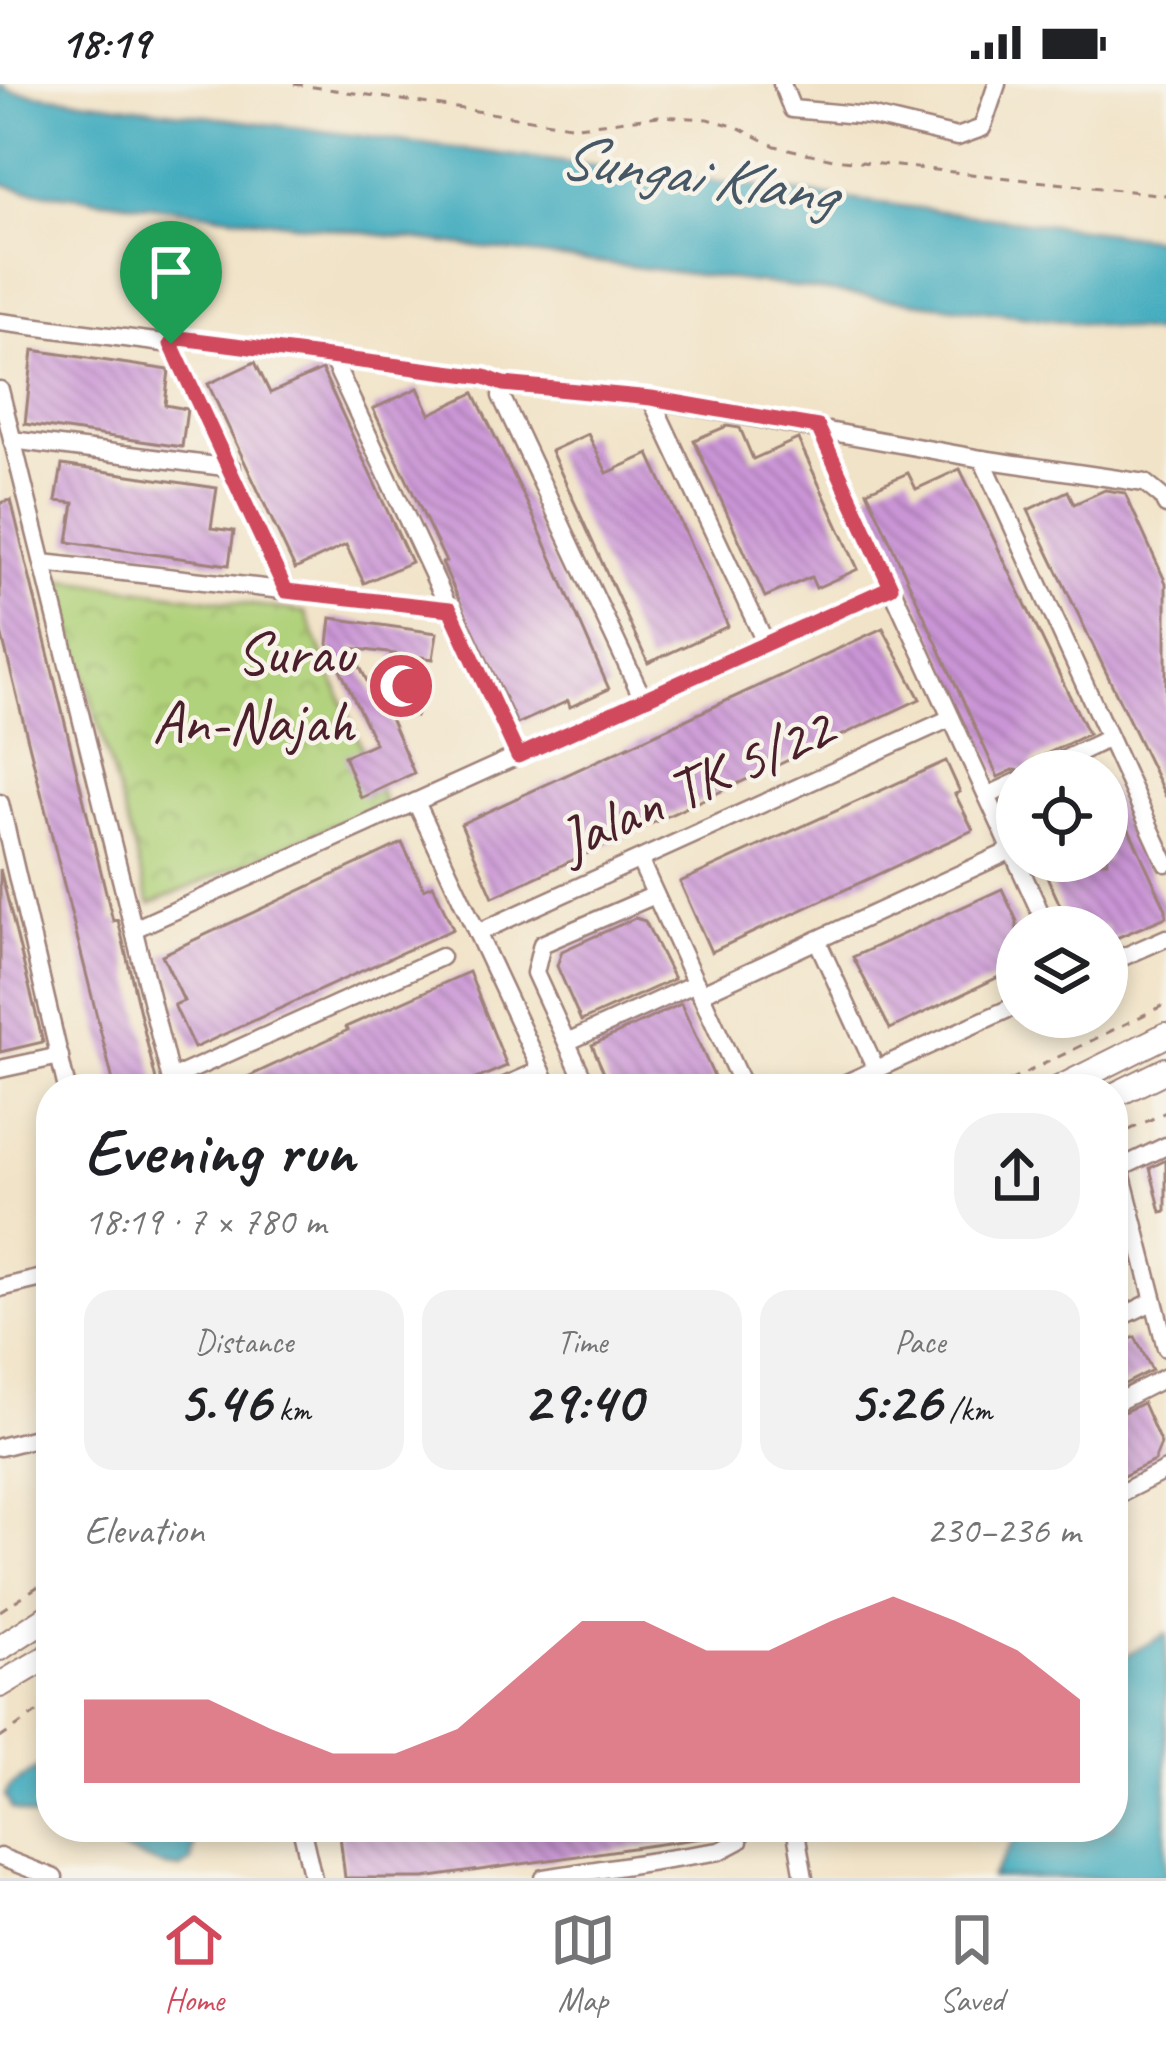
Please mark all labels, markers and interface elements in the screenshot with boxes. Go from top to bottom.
text: 18:19 [60,14,149,71]
water label: Sungai Klang [555,116,848,234]
pin [120,221,222,344]
icon: arrive [138,239,204,305]
place label: Surau An-Najah [152,615,358,760]
mosque icon: Surau An-Najah [366,651,436,721]
street label: Jalan TK 5/22 [544,688,849,879]
map controls [996,750,1128,1038]
button: locate [996,750,1128,882]
button: layers [996,906,1128,1038]
text: Evening run [84,1110,354,1193]
button: share [954,1113,1080,1239]
text: 18:19 · 7 × 780 m [84,1197,326,1246]
text: Distance [195,1321,293,1363]
text: Time [557,1321,607,1363]
text: Pace [895,1321,945,1363]
text: 5.46 [177,1363,270,1439]
text: 29:40 [522,1363,642,1439]
text: 5:26 [848,1363,941,1439]
text: km [270,1389,311,1431]
text: /km [941,1389,992,1431]
text: Elevation [84,1506,204,1555]
text: 230–236 m [926,1506,1080,1555]
tab: Home [161,1907,227,2021]
tab: Map [550,1907,616,2021]
tab: Saved [939,1907,1005,2021]

